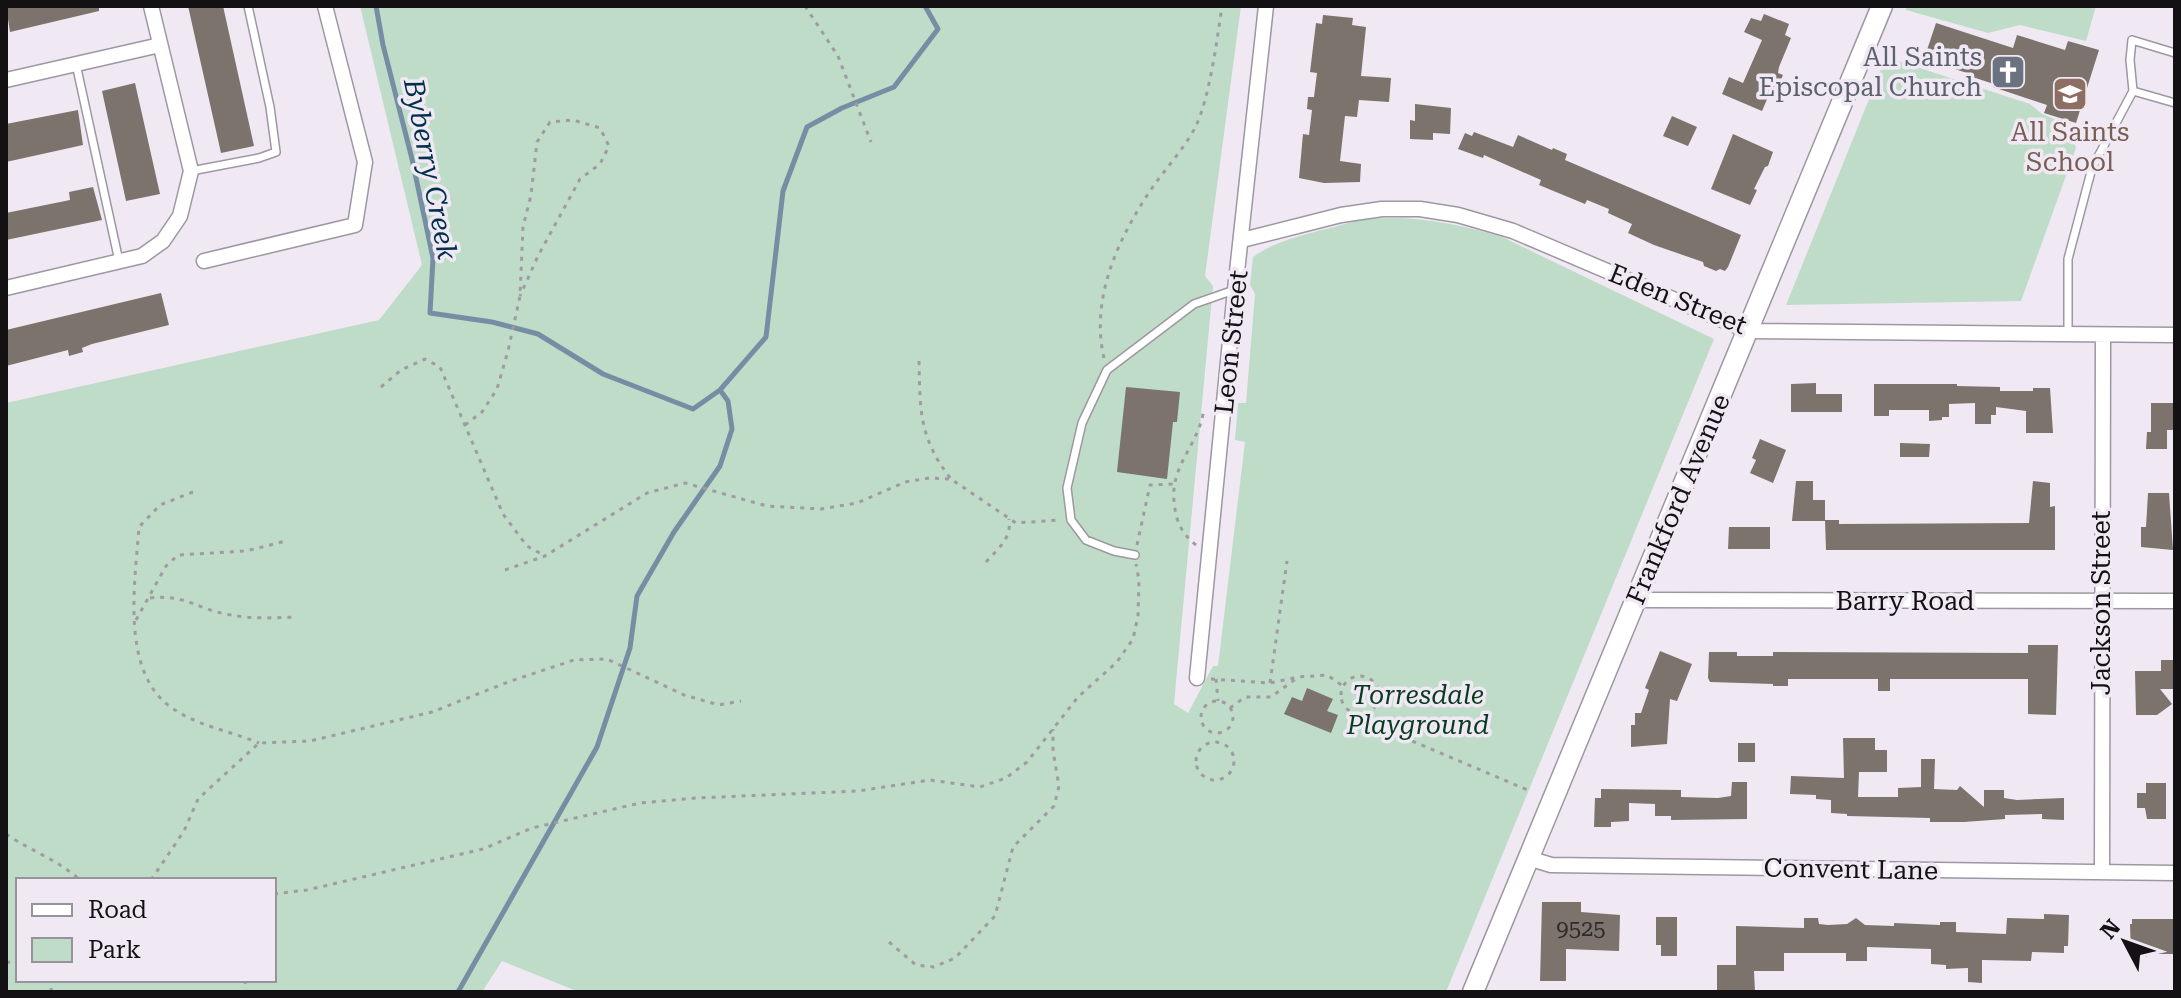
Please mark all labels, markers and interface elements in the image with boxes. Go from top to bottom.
place label: All Saints Episcopal Church [1759,42,1982,102]
church icon: All Saints Episcopal Church [1989,53,2027,91]
water label: Byberry Creek [397,75,464,263]
school or university icon: All Saints School [2051,75,2089,113]
place label: All Saints School [2011,117,2129,177]
street label: Eden Street [1605,258,1751,340]
street label: Leon Street [1209,268,1254,415]
street label: Frankford Avenue [1620,389,1736,609]
street label: Jackson Street [2086,510,2116,695]
street label: Barry Road [1835,586,1975,616]
park label: Torresdale Playground [1346,680,1489,740]
street label: Convent Lane [1763,852,1939,886]
legend [16,878,276,982]
text: Road [88,896,147,924]
north arrow [2085,902,2165,982]
text: N [2095,915,2125,944]
house number: 9525 [1556,916,1606,941]
text: Park [88,936,141,964]

